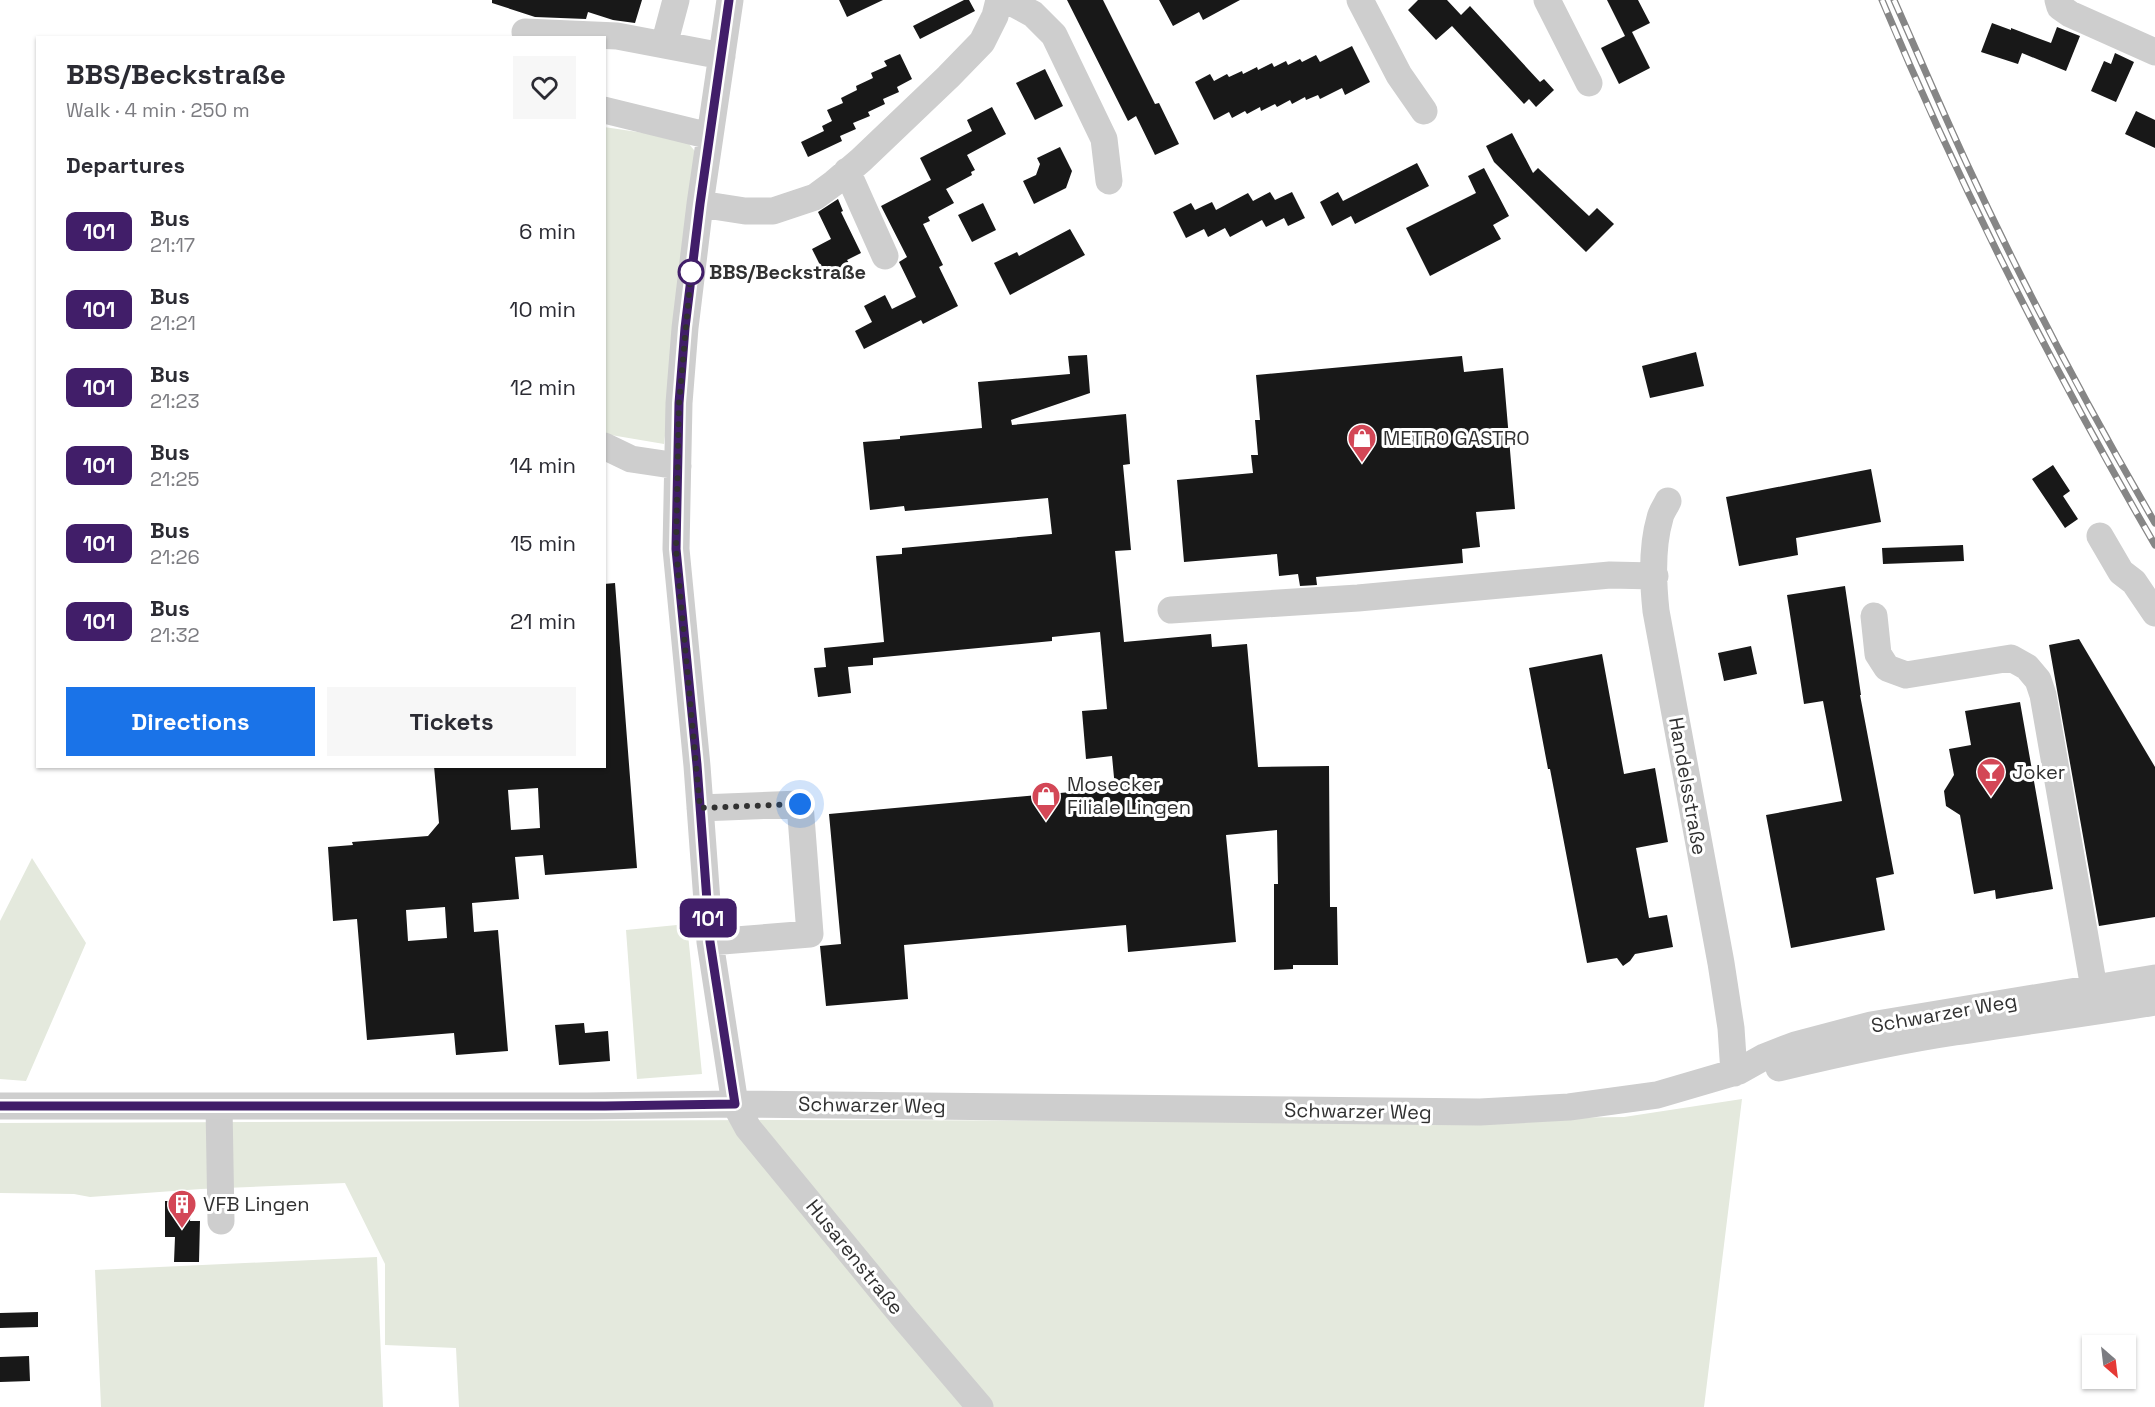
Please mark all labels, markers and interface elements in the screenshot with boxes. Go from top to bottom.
text: BBS/Beckstraße [66,56,286,92]
button: heart [513,56,576,119]
text: Walk · 4 min · 250 m [66,97,250,123]
text: Departures [66,151,185,179]
text: Bus [150,204,190,232]
text: 6 min [519,217,576,245]
text: 101 [83,218,115,245]
text: 21:17 [150,232,195,258]
marker: BBS/Beckstraße [678,259,704,285]
place label: BBS/Beckstraße [709,259,866,285]
text: Bus [150,282,190,310]
text: 10 min [509,295,576,323]
text: 101 [83,296,115,323]
text: 21:21 [150,310,196,336]
text: Bus [150,360,190,388]
text: 12 min [510,373,576,401]
text: 101 [83,374,115,401]
text: 21:23 [150,388,200,414]
shop icon: METRO GASTRO [1346,422,1378,464]
place label: METRO GASTRO [1383,425,1530,451]
text: Bus [150,438,190,466]
text: 14 min [510,451,576,479]
text: 101 [83,452,115,479]
text: 21:25 [150,466,200,492]
text: Bus [150,516,190,544]
text: 15 min [510,529,576,557]
text: 101 [83,530,115,557]
text: 21:26 [150,544,200,570]
text: Bus [150,594,190,622]
text: 21 min [510,607,576,635]
text: 101 [83,608,115,635]
text: 21:32 [150,622,200,648]
button: Directions [66,687,315,756]
button: Tickets [327,687,576,756]
street label: Handelsstraße [1663,715,1713,857]
bar icon: Joker [1975,756,2007,798]
place label: Joker [2012,759,2065,785]
place label: Mosecker Filiale Lingen [1067,771,1191,820]
shop icon: Mosecker Filiale Lingen [1030,780,1062,822]
your location [785,789,815,819]
line badge: 101 [674,898,742,938]
text: 101 [692,905,724,932]
street label: Schwarzer Weg [1869,987,2019,1039]
street label: Schwarzer Weg [798,1091,946,1119]
street label: Schwarzer Weg [1284,1097,1432,1125]
building icon: VFB Lingen [166,1188,198,1230]
place label: VFB Lingen [203,1191,310,1217]
street label: Husarenstraße [800,1194,910,1320]
north arrow [2082,1335,2136,1389]
map controls [2082,1335,2136,1389]

